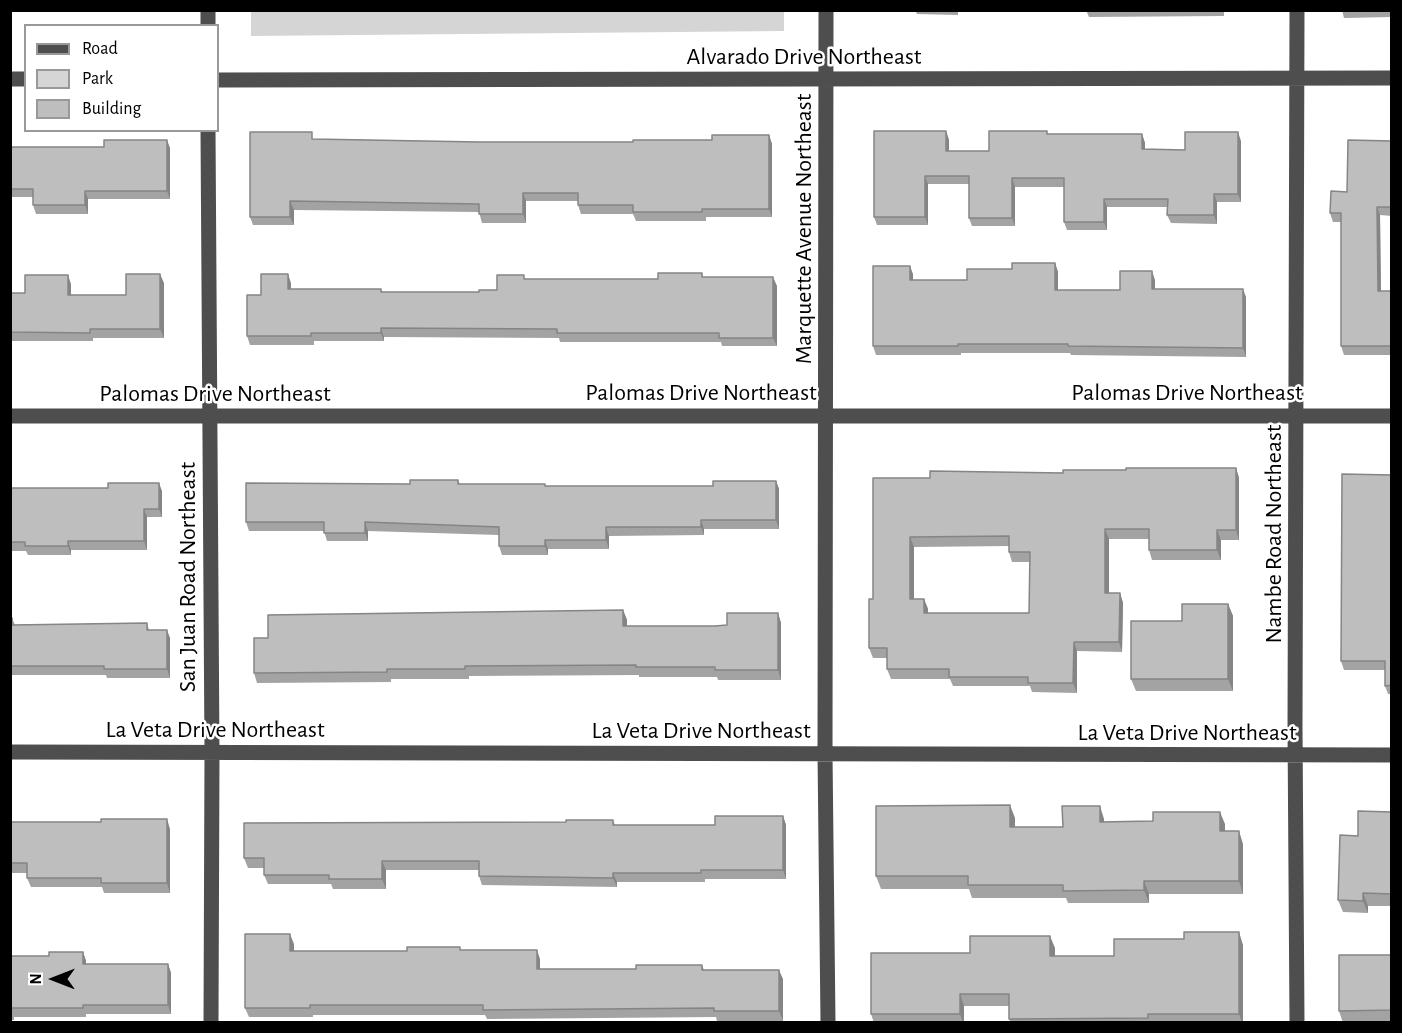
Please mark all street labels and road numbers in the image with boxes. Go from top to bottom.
street label: Alvarado Drive Northeast [686,43,922,71]
street label: Marquette Avenue Northeast [790,94,818,364]
street label: Palomas Drive Northeast [585,379,817,407]
street label: Palomas Drive Northeast [1071,379,1303,407]
street label: Palomas Drive Northeast [99,380,331,408]
street label: Nambe Road Northeast [1260,424,1288,644]
street label: San Juan Road Northeast [174,462,202,692]
street label: La Veta Drive Northeast [105,716,325,744]
street label: La Veta Drive Northeast [591,717,811,745]
street label: La Veta Drive Northeast [1077,719,1297,747]

